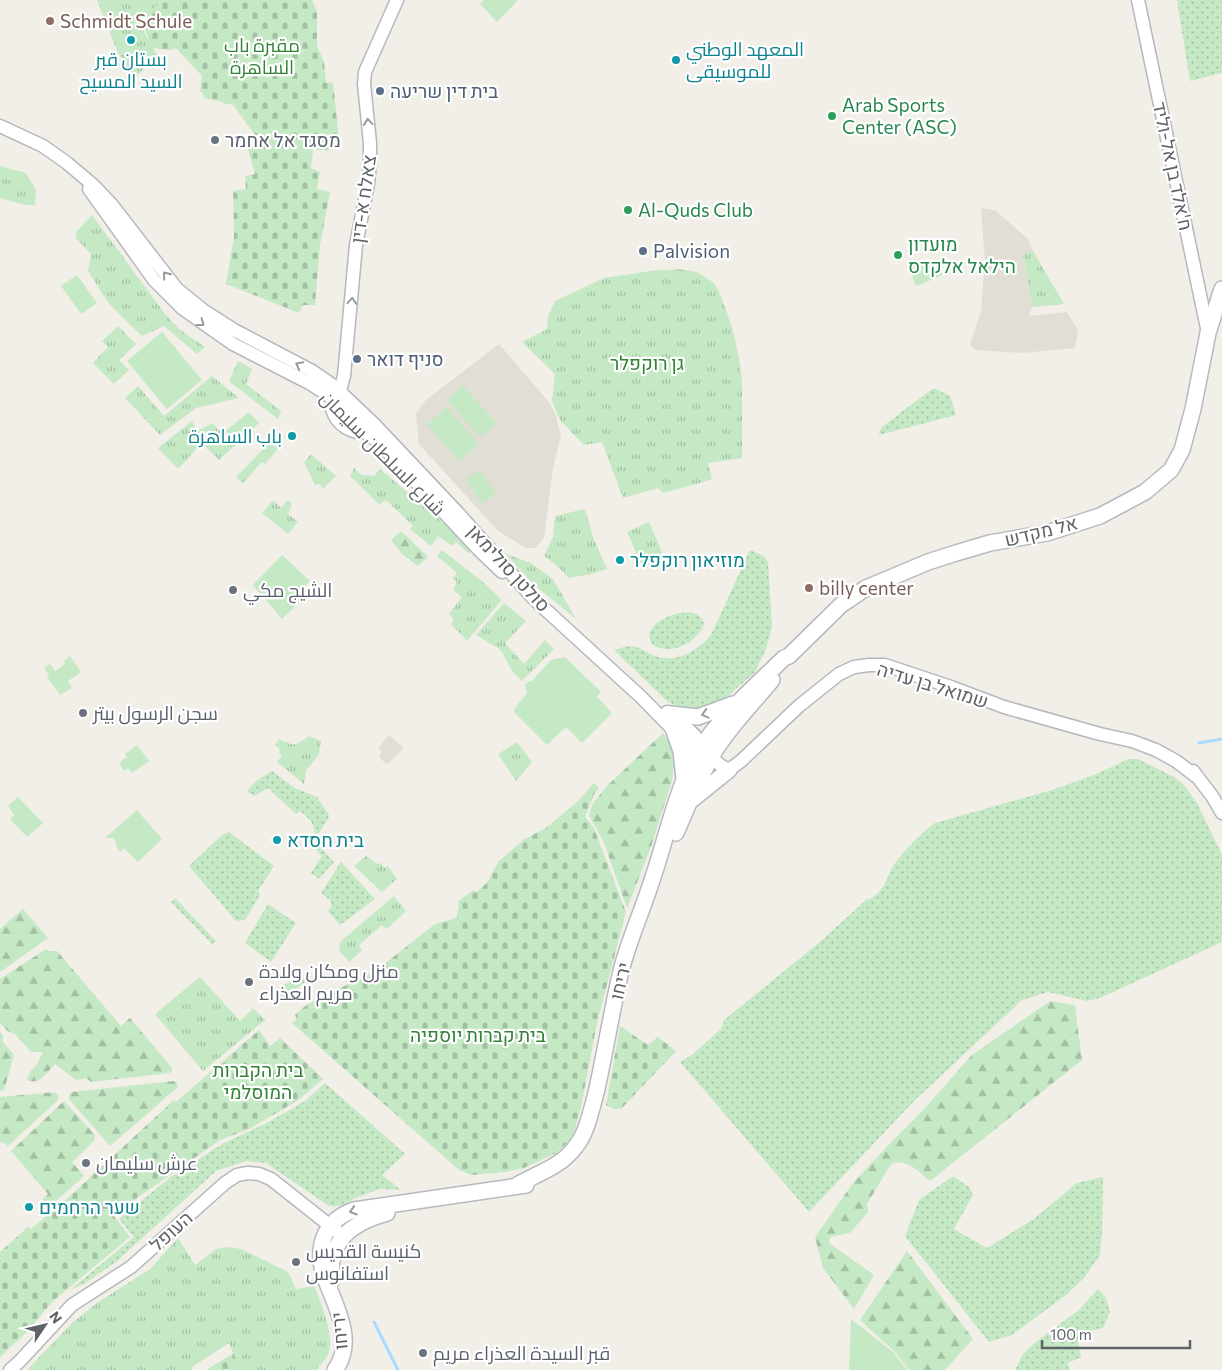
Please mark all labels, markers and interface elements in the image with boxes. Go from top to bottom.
place label: Schmidt Schule [60,9,192,32]
marker: Schmidt Schule [44,15,56,27]
park label: مقبرة باب الساهرة [224,33,300,79]
marker: بستان قبر السيد المسيح [125,34,137,46]
place label: المعهد الوطني للموسيقى [686,37,804,83]
place label: بستان قبر السيد المسيح [79,47,183,95]
marker: المعهد الوطني للموسيقى [670,54,682,66]
place label: בית דין שריעה [390,79,498,102]
marker: בית דין שריעה [374,85,386,97]
place label: Arab Sports Center (ASC) [842,93,957,138]
street label: ח'אלד בן אל-וליד [1149,99,1198,232]
marker: Arab Sports Center (ASC) [826,110,838,122]
one-way arrow [363,118,374,126]
place label: מסגד אל אחמר [225,128,341,151]
marker: מסגד אל אחמר [209,134,221,146]
street label: צאלח א-דין [345,153,380,245]
place label: Al-Quds Club [638,198,753,221]
marker: Al-Quds Club [622,204,634,216]
place label: מועדון הילאל אלקדס [908,232,1016,277]
place label: Palvision [653,239,730,262]
marker: Palvision [637,245,649,257]
marker: מועדון הילאל אלקדס [892,249,904,261]
one-way arrow [163,271,172,281]
one-way arrow [346,296,357,304]
one-way arrow [195,317,204,325]
place label: סניף דואר [367,347,444,370]
park label: גן רוקפלר [610,351,684,374]
marker: סניף דואר [351,353,363,365]
one-way arrow [296,361,305,371]
street label: شارع السلطان سليمان [314,385,451,522]
place label: باب الساهرة [188,424,282,448]
marker: باب الساهرة [286,430,298,442]
street label: אל מקדש [1002,510,1080,551]
street label: סולטן סולימאן [463,519,556,616]
place label: מוזיאון רוקפלר [630,548,745,571]
marker: מוזיאון רוקפלר [614,554,626,566]
place label: billy center [819,576,914,599]
place label: الشيج مكي [243,578,332,605]
marker: billy center [803,582,815,594]
marker: الشيج مكي [227,584,239,596]
street label: שמואל בן עדיה [875,657,992,712]
place label: سجن الرسول بيتر [92,701,218,725]
marker: سجن الرسول بيتر [77,707,89,719]
one-way arrow [701,709,709,719]
place label: בית חסדא [287,828,364,851]
marker: בית חסדא [271,834,283,846]
place label: منزل ومكان ولادة مريم العذراء [259,959,399,1007]
street label: יריחו [604,960,635,1002]
marker: منزل ومكان ولادة مريم العذراء [243,976,255,988]
park label: בית קברות יוספיה [410,1023,546,1046]
park label: בית הקברות המוסלמי [212,1058,304,1103]
place label: عرش سليمان [96,1151,198,1175]
marker: عرش سليمان [80,1157,92,1169]
place label: שער הרחמים [39,1195,140,1218]
marker: שער הרחמים [23,1201,35,1213]
street label: העופל [145,1206,197,1256]
one-way arrow [349,1206,358,1216]
place label: كنيسة القديس استفانوس [306,1239,421,1285]
marker: كنيسة القديس استفانوس [290,1256,302,1268]
north arrow [20,1300,70,1350]
text: N [46,1308,66,1326]
street label: יריחו [325,1311,352,1351]
scale bar [1042,1318,1190,1350]
text: 100 m [1050,1325,1092,1343]
place label: قبر السيدة العذراء مريم [433,1341,610,1367]
marker: قبر السيدة العذراء مريم [417,1347,429,1359]

